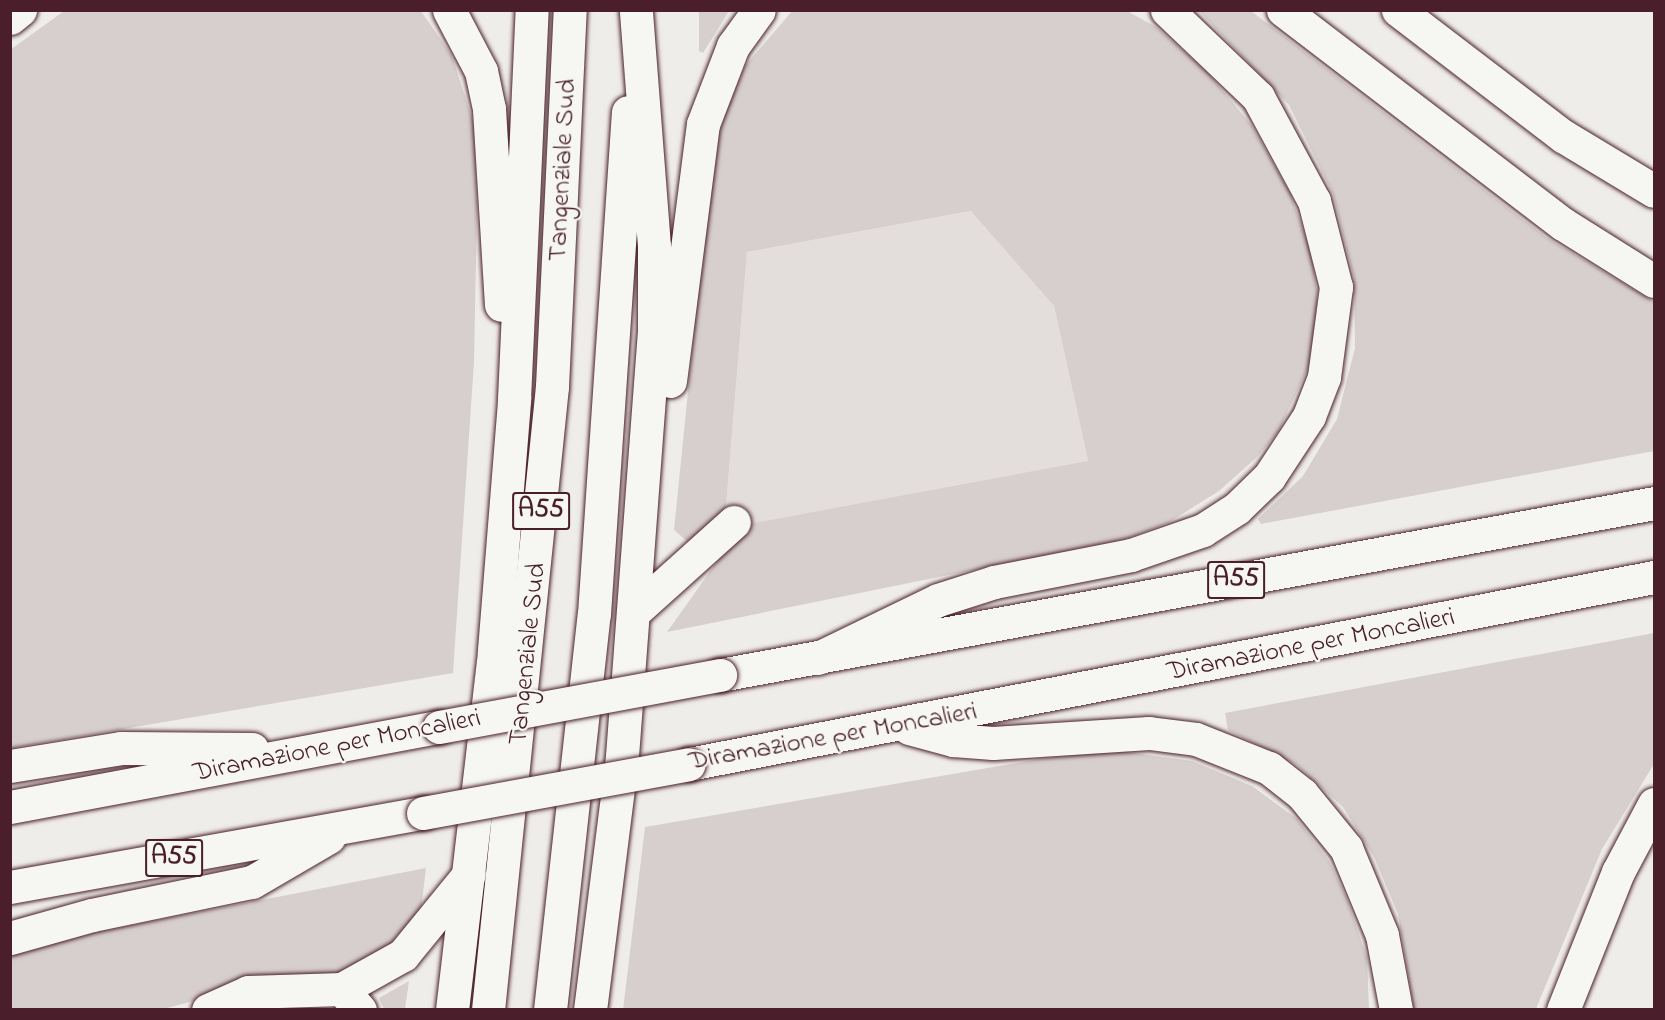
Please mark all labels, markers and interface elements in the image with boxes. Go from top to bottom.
street label: Tangenziale Sud [542,78,584,262]
road number: A55 [511,488,571,534]
road number: A55 [1206,557,1266,603]
street label: Tangenziale Sud [502,561,554,747]
street label: Diramazione per Moncalieri [1164,601,1458,689]
street label: Diramazione per Moncalieri [686,696,980,778]
street label: Diramazione per Moncalieri [190,702,484,790]
road number: A55 [144,835,204,881]

